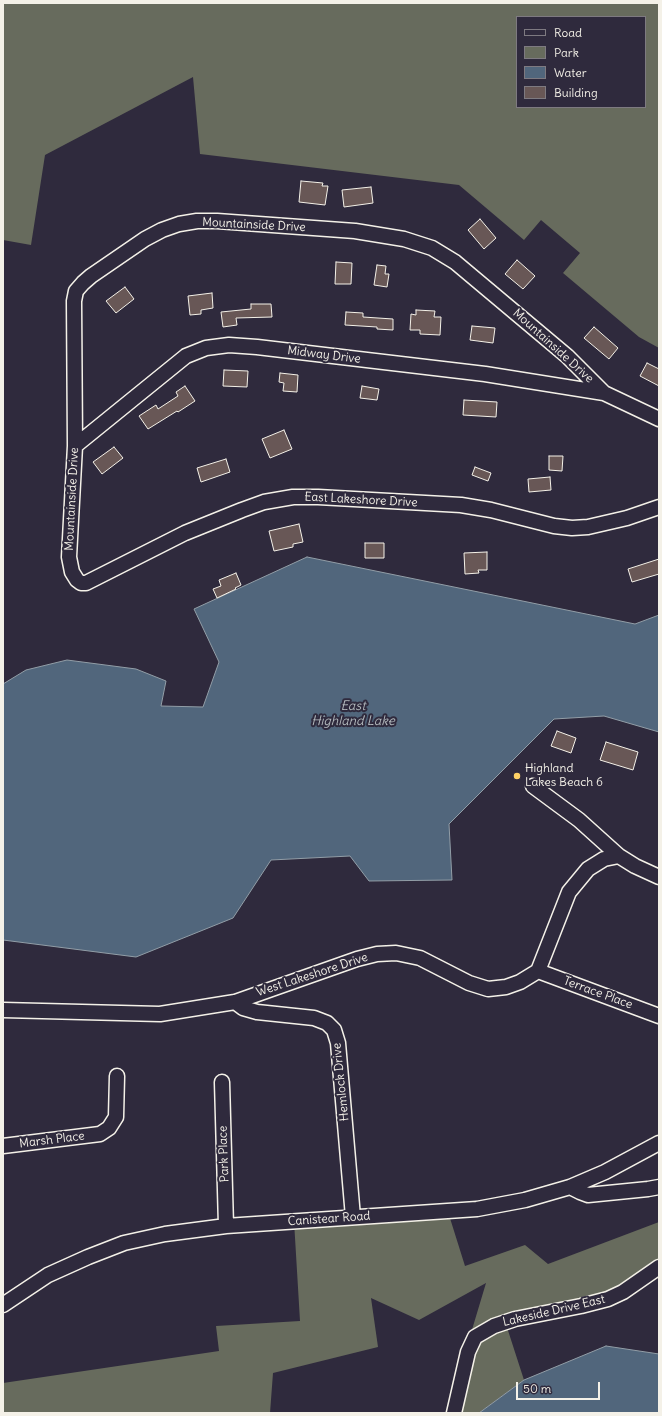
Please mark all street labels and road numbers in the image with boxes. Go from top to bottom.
street label: Mountainside Drive [202,215,306,235]
street label: Mountainside Drive [510,306,596,386]
street label: Midway Drive [287,343,361,367]
street label: Mountainside Drive [62,447,82,551]
street label: East Lakeshore Drive [304,490,418,510]
street label: West Lakeshore Drive [254,950,370,1000]
street label: Terrace Place [561,974,635,1012]
street label: Hemlock Drive [330,1042,352,1122]
street label: Park Place [216,1125,232,1183]
street label: Marsh Place [19,1129,85,1151]
street label: Canistear Road [287,1209,371,1229]
street label: Lakeside Drive East [501,1292,607,1330]

